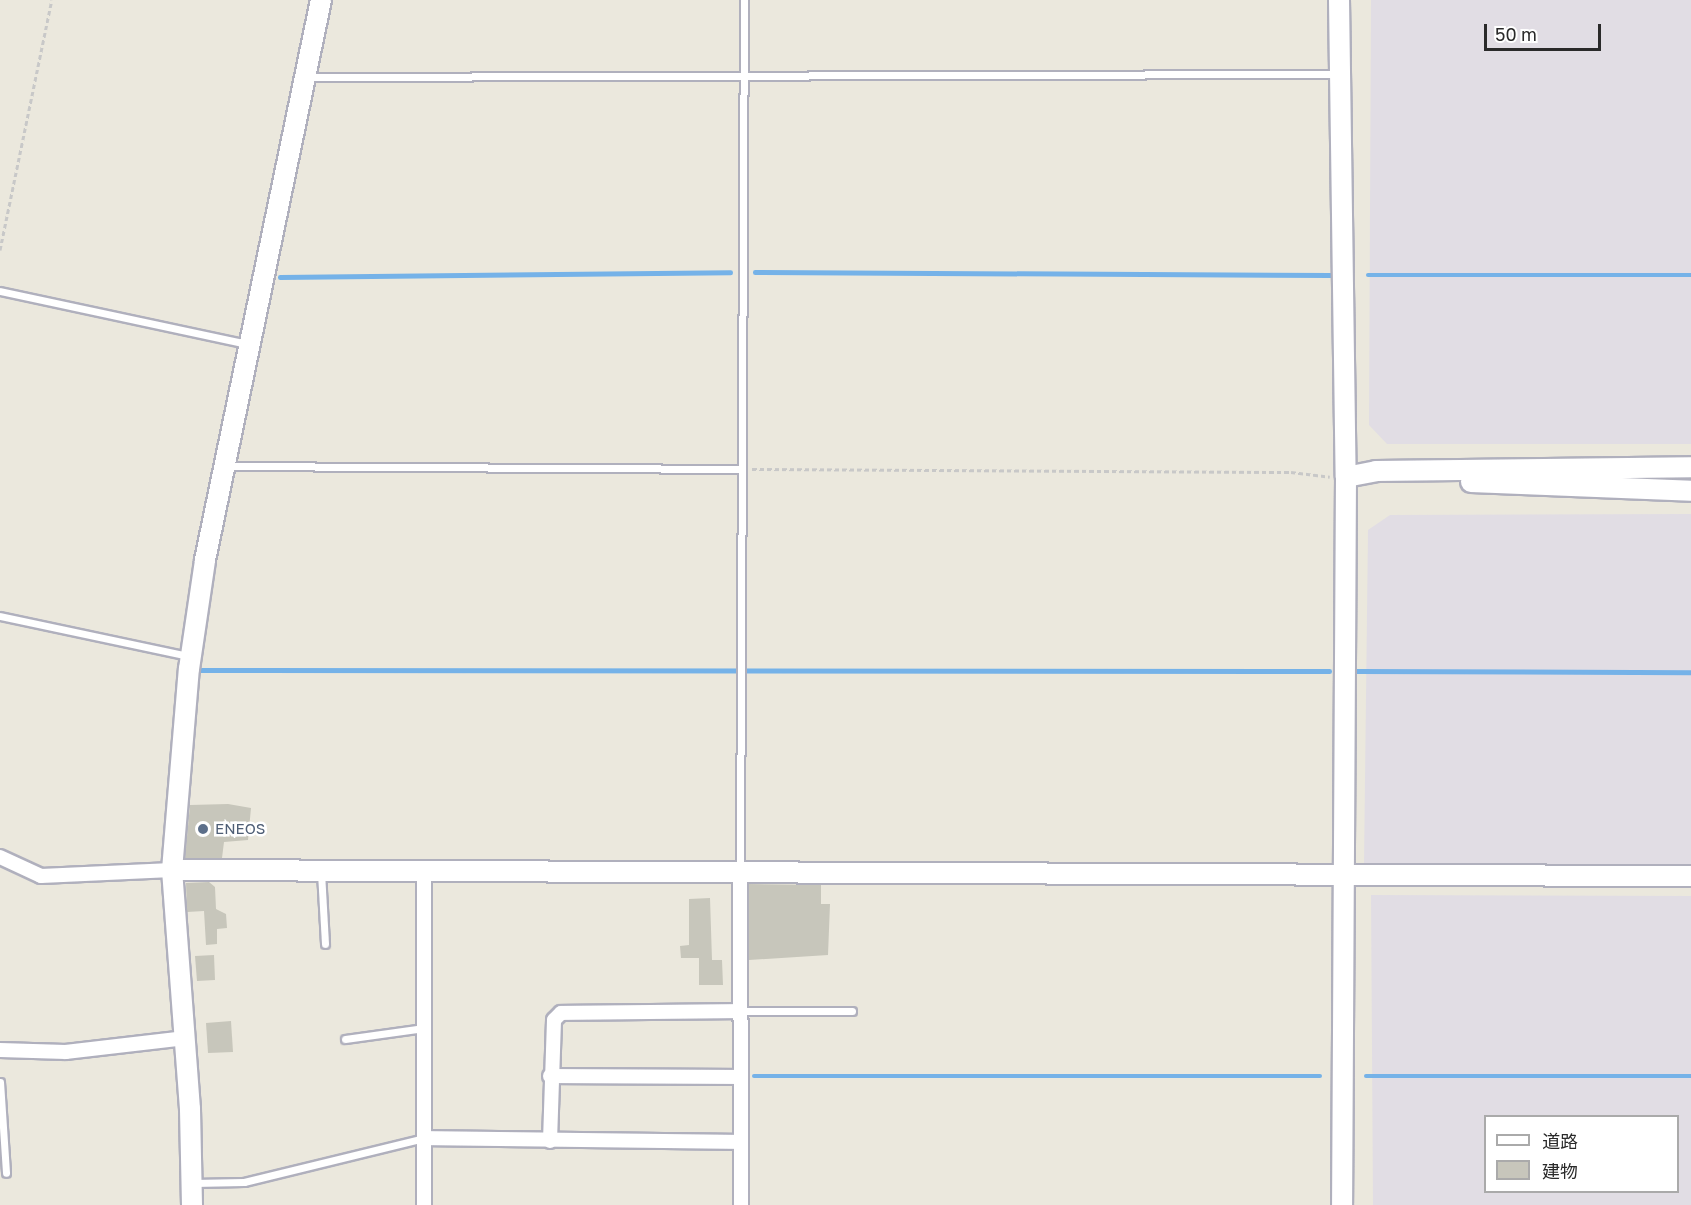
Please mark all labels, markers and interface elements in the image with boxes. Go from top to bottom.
scale bar [1487,12,1604,50]
text: 50 m [1495,23,1537,45]
place label: ENEOS [215,820,265,838]
marker: ENEOS [196,822,210,836]
legend [1484,1115,1679,1193]
text: 道路 [1542,1130,1578,1152]
text: 建物 [1542,1160,1578,1182]

